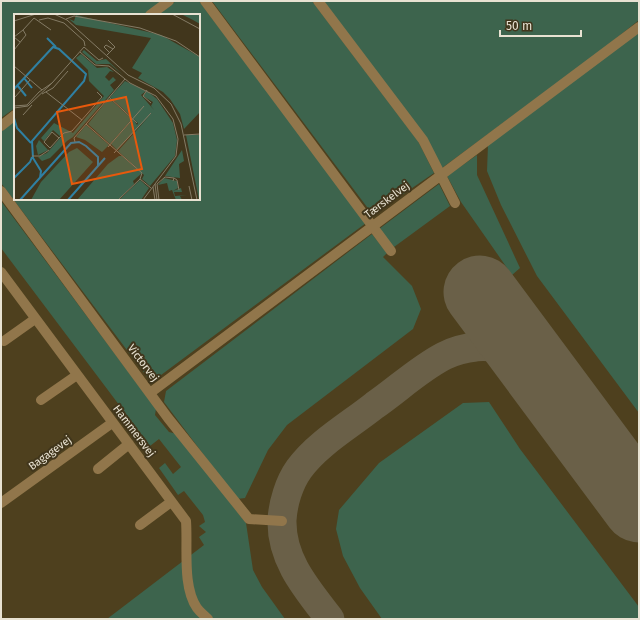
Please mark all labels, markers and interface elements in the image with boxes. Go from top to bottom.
scale bar [500,12,581,38]
inset map [14,14,200,200]
text: 50 m [506,19,532,33]
street label: Tærskelvej [362,179,412,221]
street label: Victorvej [125,342,161,384]
street label: Hammersvej [110,402,158,460]
street label: Bagagevej [26,433,74,473]

